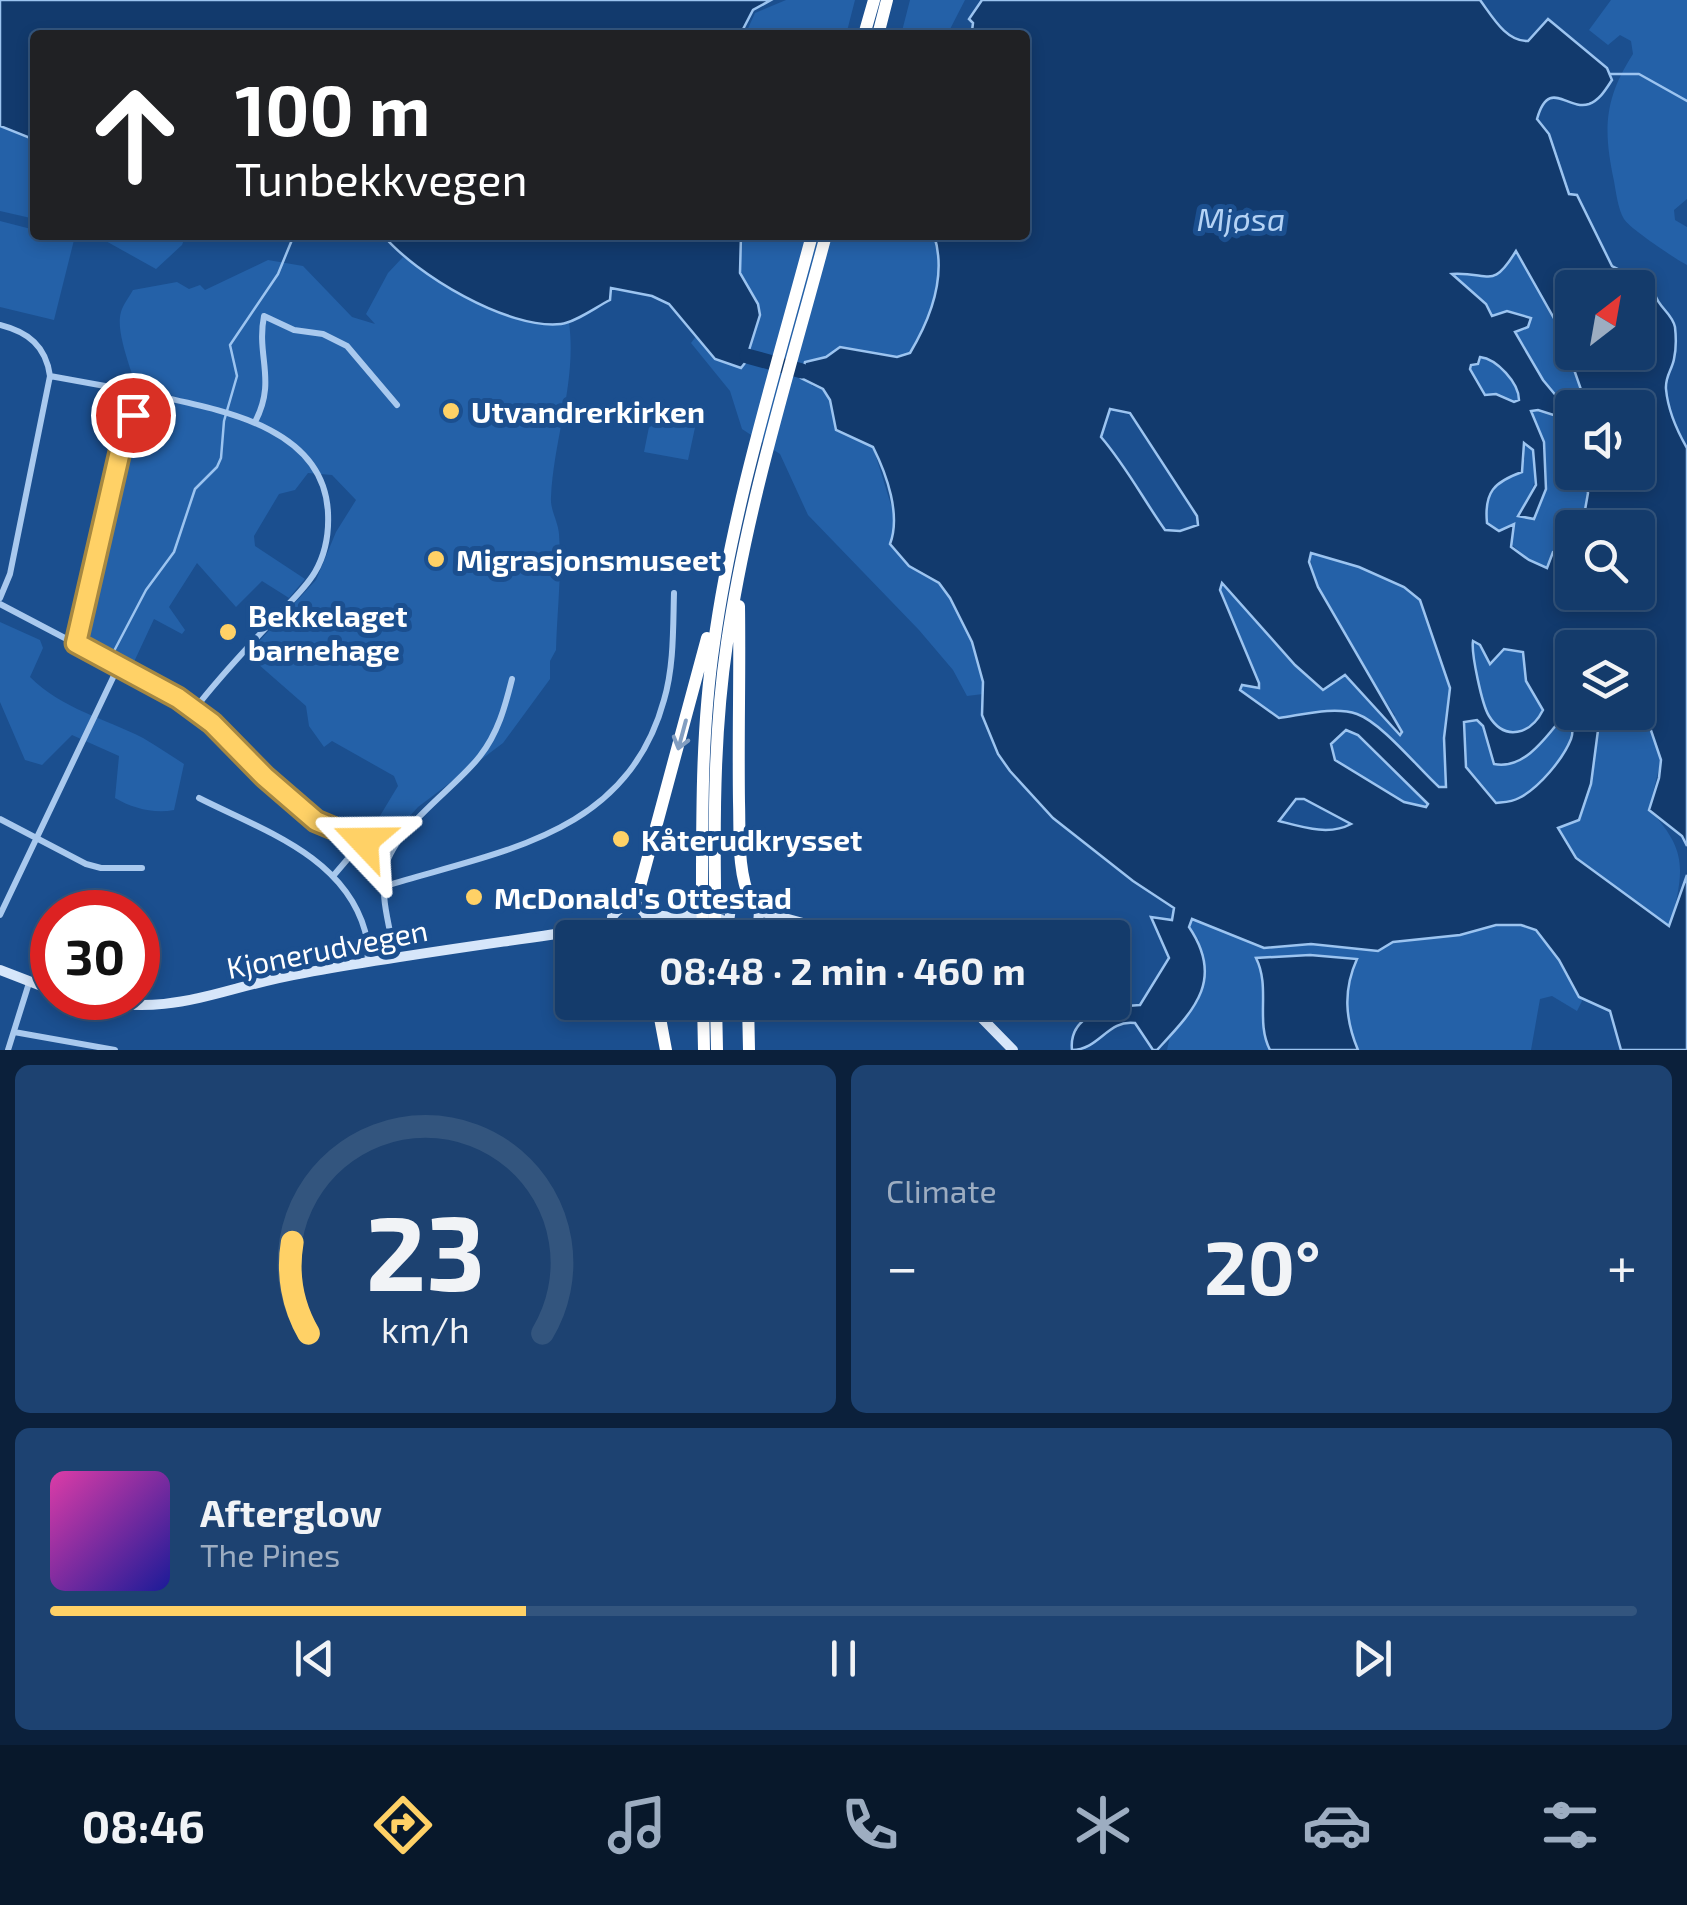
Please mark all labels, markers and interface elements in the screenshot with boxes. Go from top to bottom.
text: 100 m [235,66,430,150]
icon: ahead [70,70,200,200]
text: Tunbekkvegen [235,151,528,205]
water label: Mjøsa [1197,199,1285,238]
north arrow [1555,270,1655,370]
map controls [1555,270,1655,730]
pin [91,373,176,458]
icon: arrive [106,388,161,443]
button: sound [1555,390,1655,490]
place label: Utvandrerkirken [471,393,705,429]
marker: Utvandrerkirken [440,400,462,422]
button: search [1555,510,1655,610]
place label: Migrasjonsmuseet [456,541,721,577]
marker: Migrasjonsmuseet [425,548,447,570]
place label: Bekkelaget barnehage [248,597,407,667]
marker: Bekkelaget barnehage [217,621,239,643]
button: layers [1555,630,1655,730]
one-way arrow [672,719,691,750]
position arrow [312,789,416,893]
place label: Kåterudkrysset [641,821,862,858]
marker: Kåterudkrysset [610,828,632,850]
place label: McDonald's Ottestad [494,879,792,915]
marker: McDonald's Ottestad [463,886,485,908]
speed limit sign: 30 [30,890,160,1020]
street label: Kjonerudvegen [223,911,431,985]
text: 08:48 · 2 min · 460 m [659,947,1026,993]
text: Climate [886,1171,997,1209]
text: 23 [366,1187,485,1312]
text: 20° [1204,1220,1321,1310]
text: − [886,1232,918,1298]
text: + [1607,1232,1637,1298]
text: km/h [381,1307,470,1350]
text: Afterglow [200,1489,382,1535]
text: The Pines [200,1535,340,1573]
icon: previous [287,1631,342,1686]
icon: pause [816,1631,871,1686]
icon: next [1345,1631,1400,1686]
icon: directions [368,1790,438,1860]
icon: music [602,1790,672,1860]
icon: phone [835,1790,905,1860]
icon: climate [1068,1790,1138,1860]
icon: car [1302,1790,1372,1860]
icon: filters [1535,1790,1605,1860]
text: 08:46 [82,1798,205,1852]

